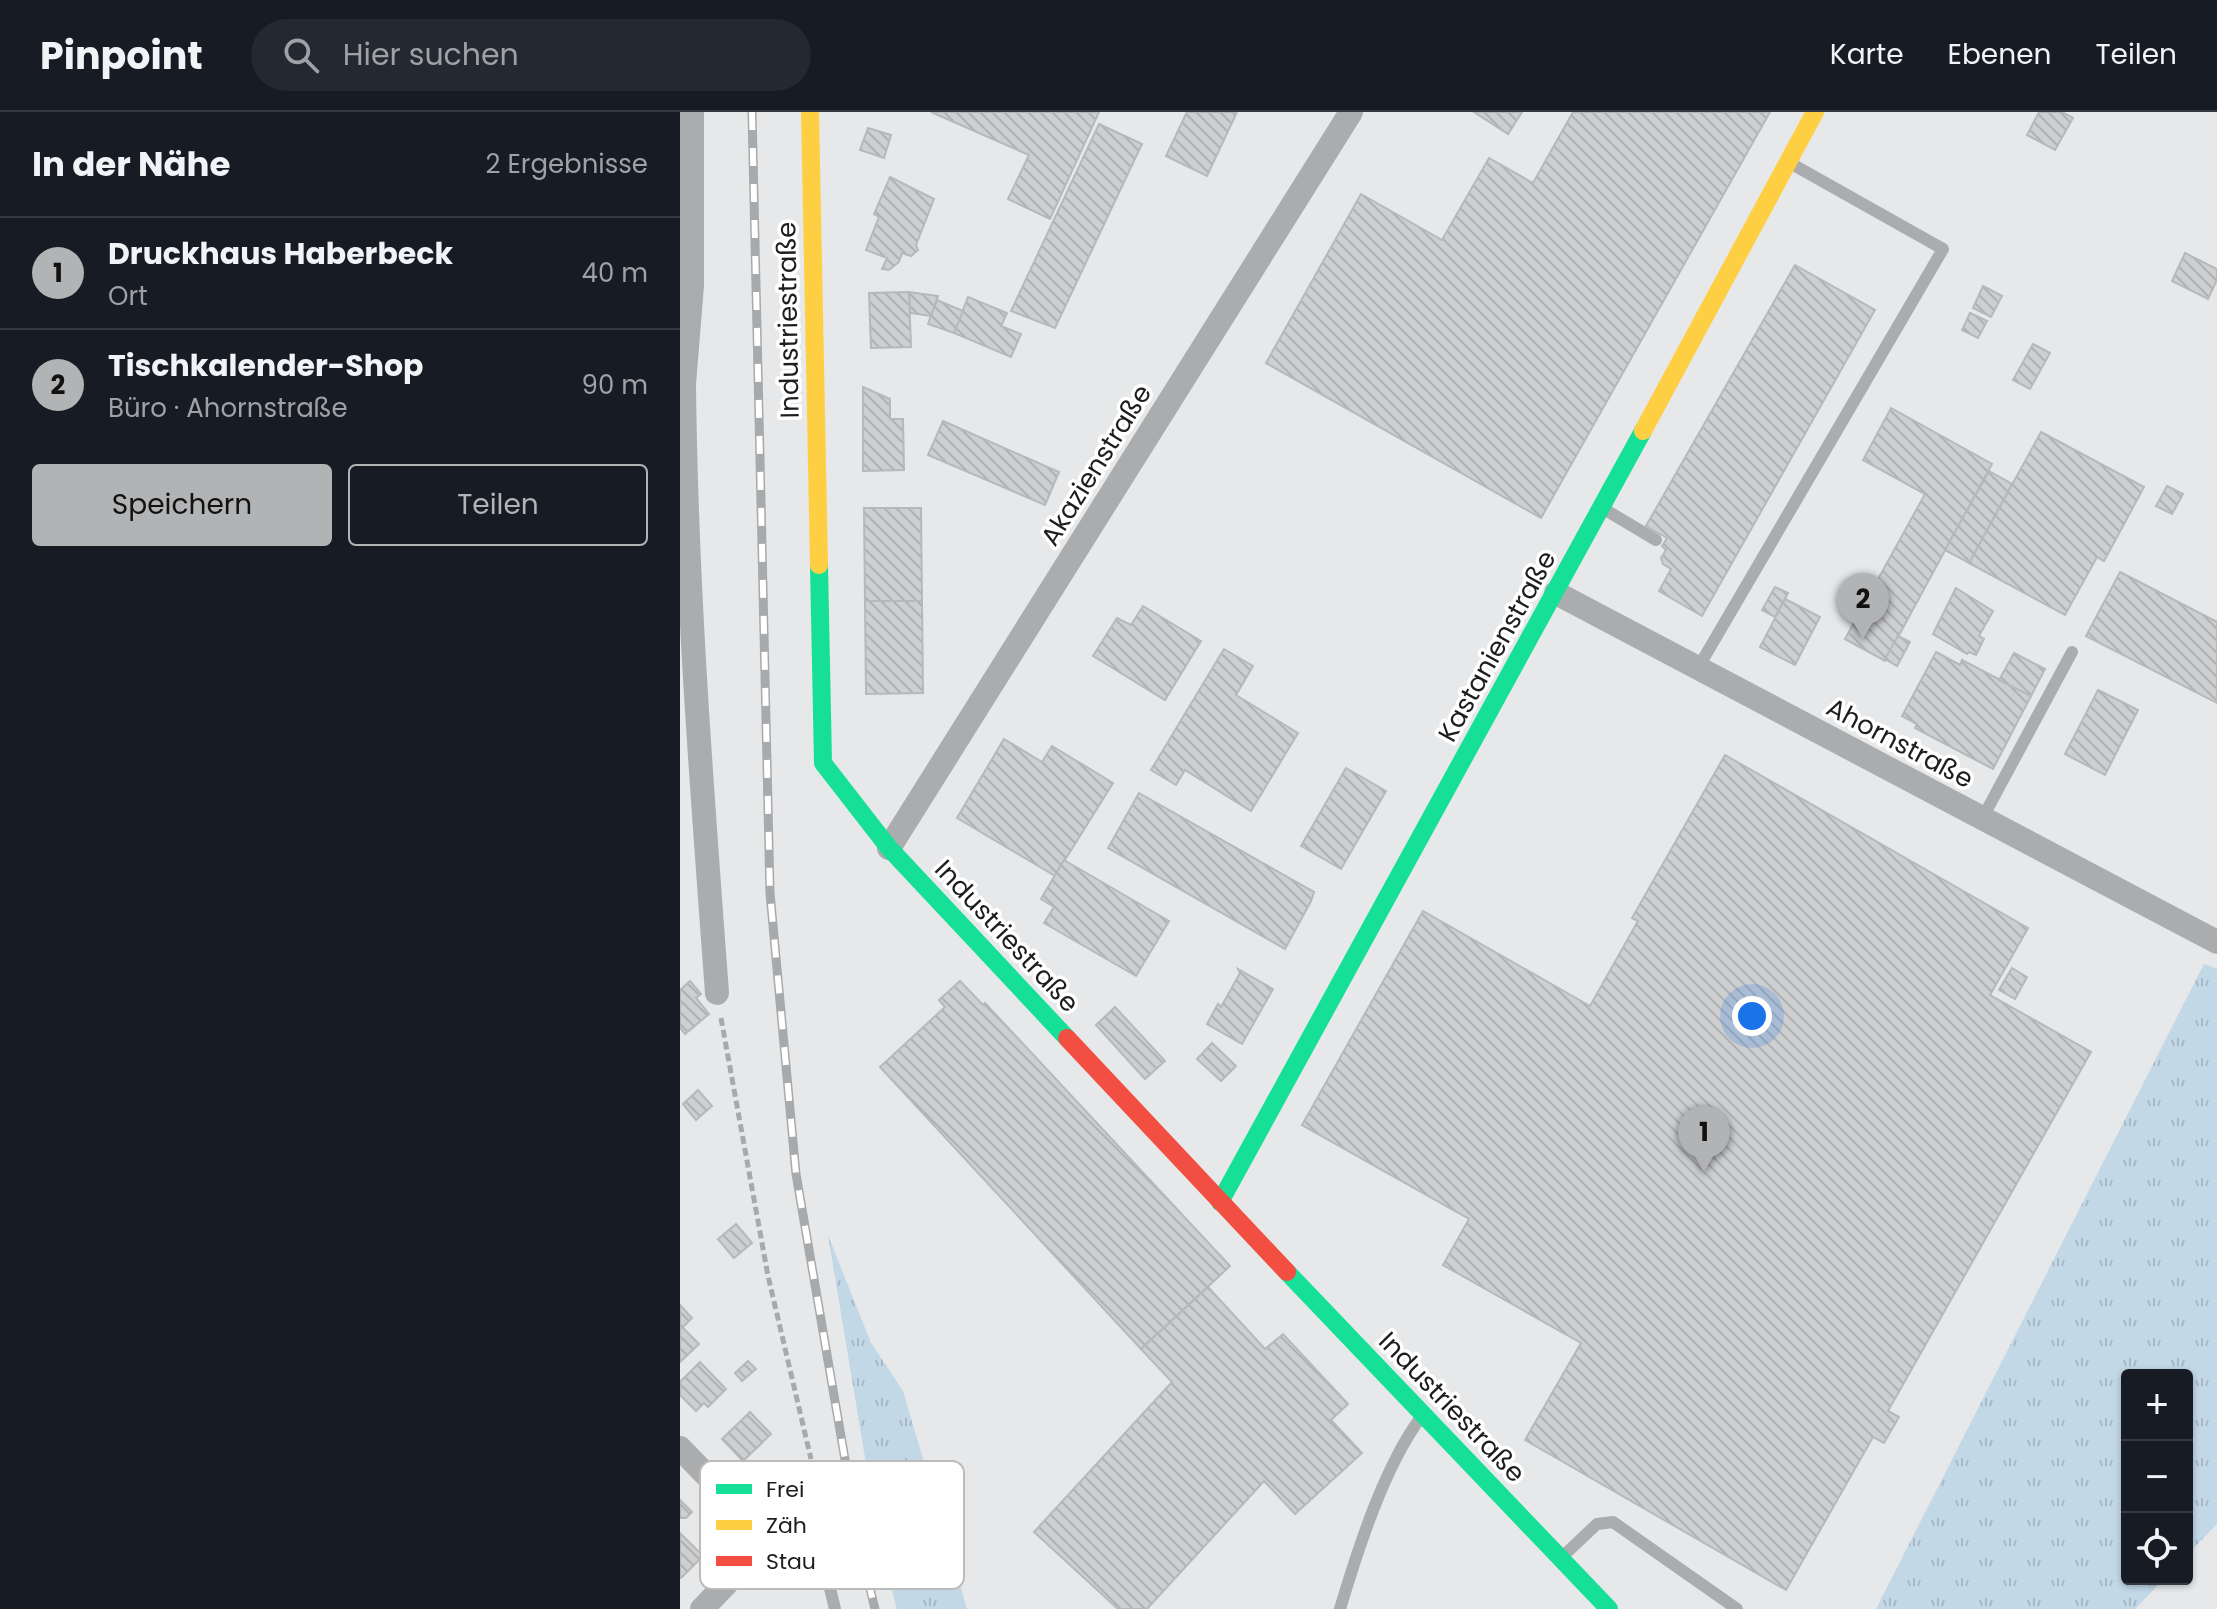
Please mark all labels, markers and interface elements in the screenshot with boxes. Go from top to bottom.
search box [251,19,811,91]
text: Pinpoint [40,29,203,82]
icon: search [279,33,323,77]
text: Hier suchen [343,33,519,76]
text: Karte [1830,35,1904,74]
text: Ebenen [1948,35,2051,74]
text: Teilen [2095,35,2177,74]
text: In der Nähe [32,140,230,188]
text: 2 Ergebnisse [485,146,648,182]
street label: Industriestraße [768,221,808,419]
text: Druckhaus Haberbeck [108,232,453,275]
text: 1 [53,255,63,291]
text: 40 m [582,255,648,291]
text: Ort [108,278,148,314]
text: Tischkalender-Shop [108,344,423,387]
text: 2 [51,367,65,403]
text: 90 m [582,367,648,403]
street label: Akazienstraße [1032,378,1160,552]
text: Büro · Ahornstraße [108,390,348,426]
button: Speichern [32,464,332,546]
button: Teilen [348,464,648,546]
street label: Kastanienstraße [1429,544,1565,748]
pin: 2 [1837,573,1889,639]
street label: Ahornstraße [1820,689,1980,797]
street label: Industriestraße [927,852,1087,1020]
your location [1732,996,1772,1036]
pin: 1 [1678,1106,1730,1172]
street label: Industriestraße [1371,1324,1533,1490]
map controls [2121,1369,2193,1585]
button: + [2121,1369,2193,1441]
button: − [2121,1441,2193,1513]
legend [700,1461,964,1589]
text: Frei [766,1474,804,1505]
text: Zäh [766,1510,807,1541]
button: locate [2121,1513,2193,1585]
text: Stau [766,1546,816,1577]

